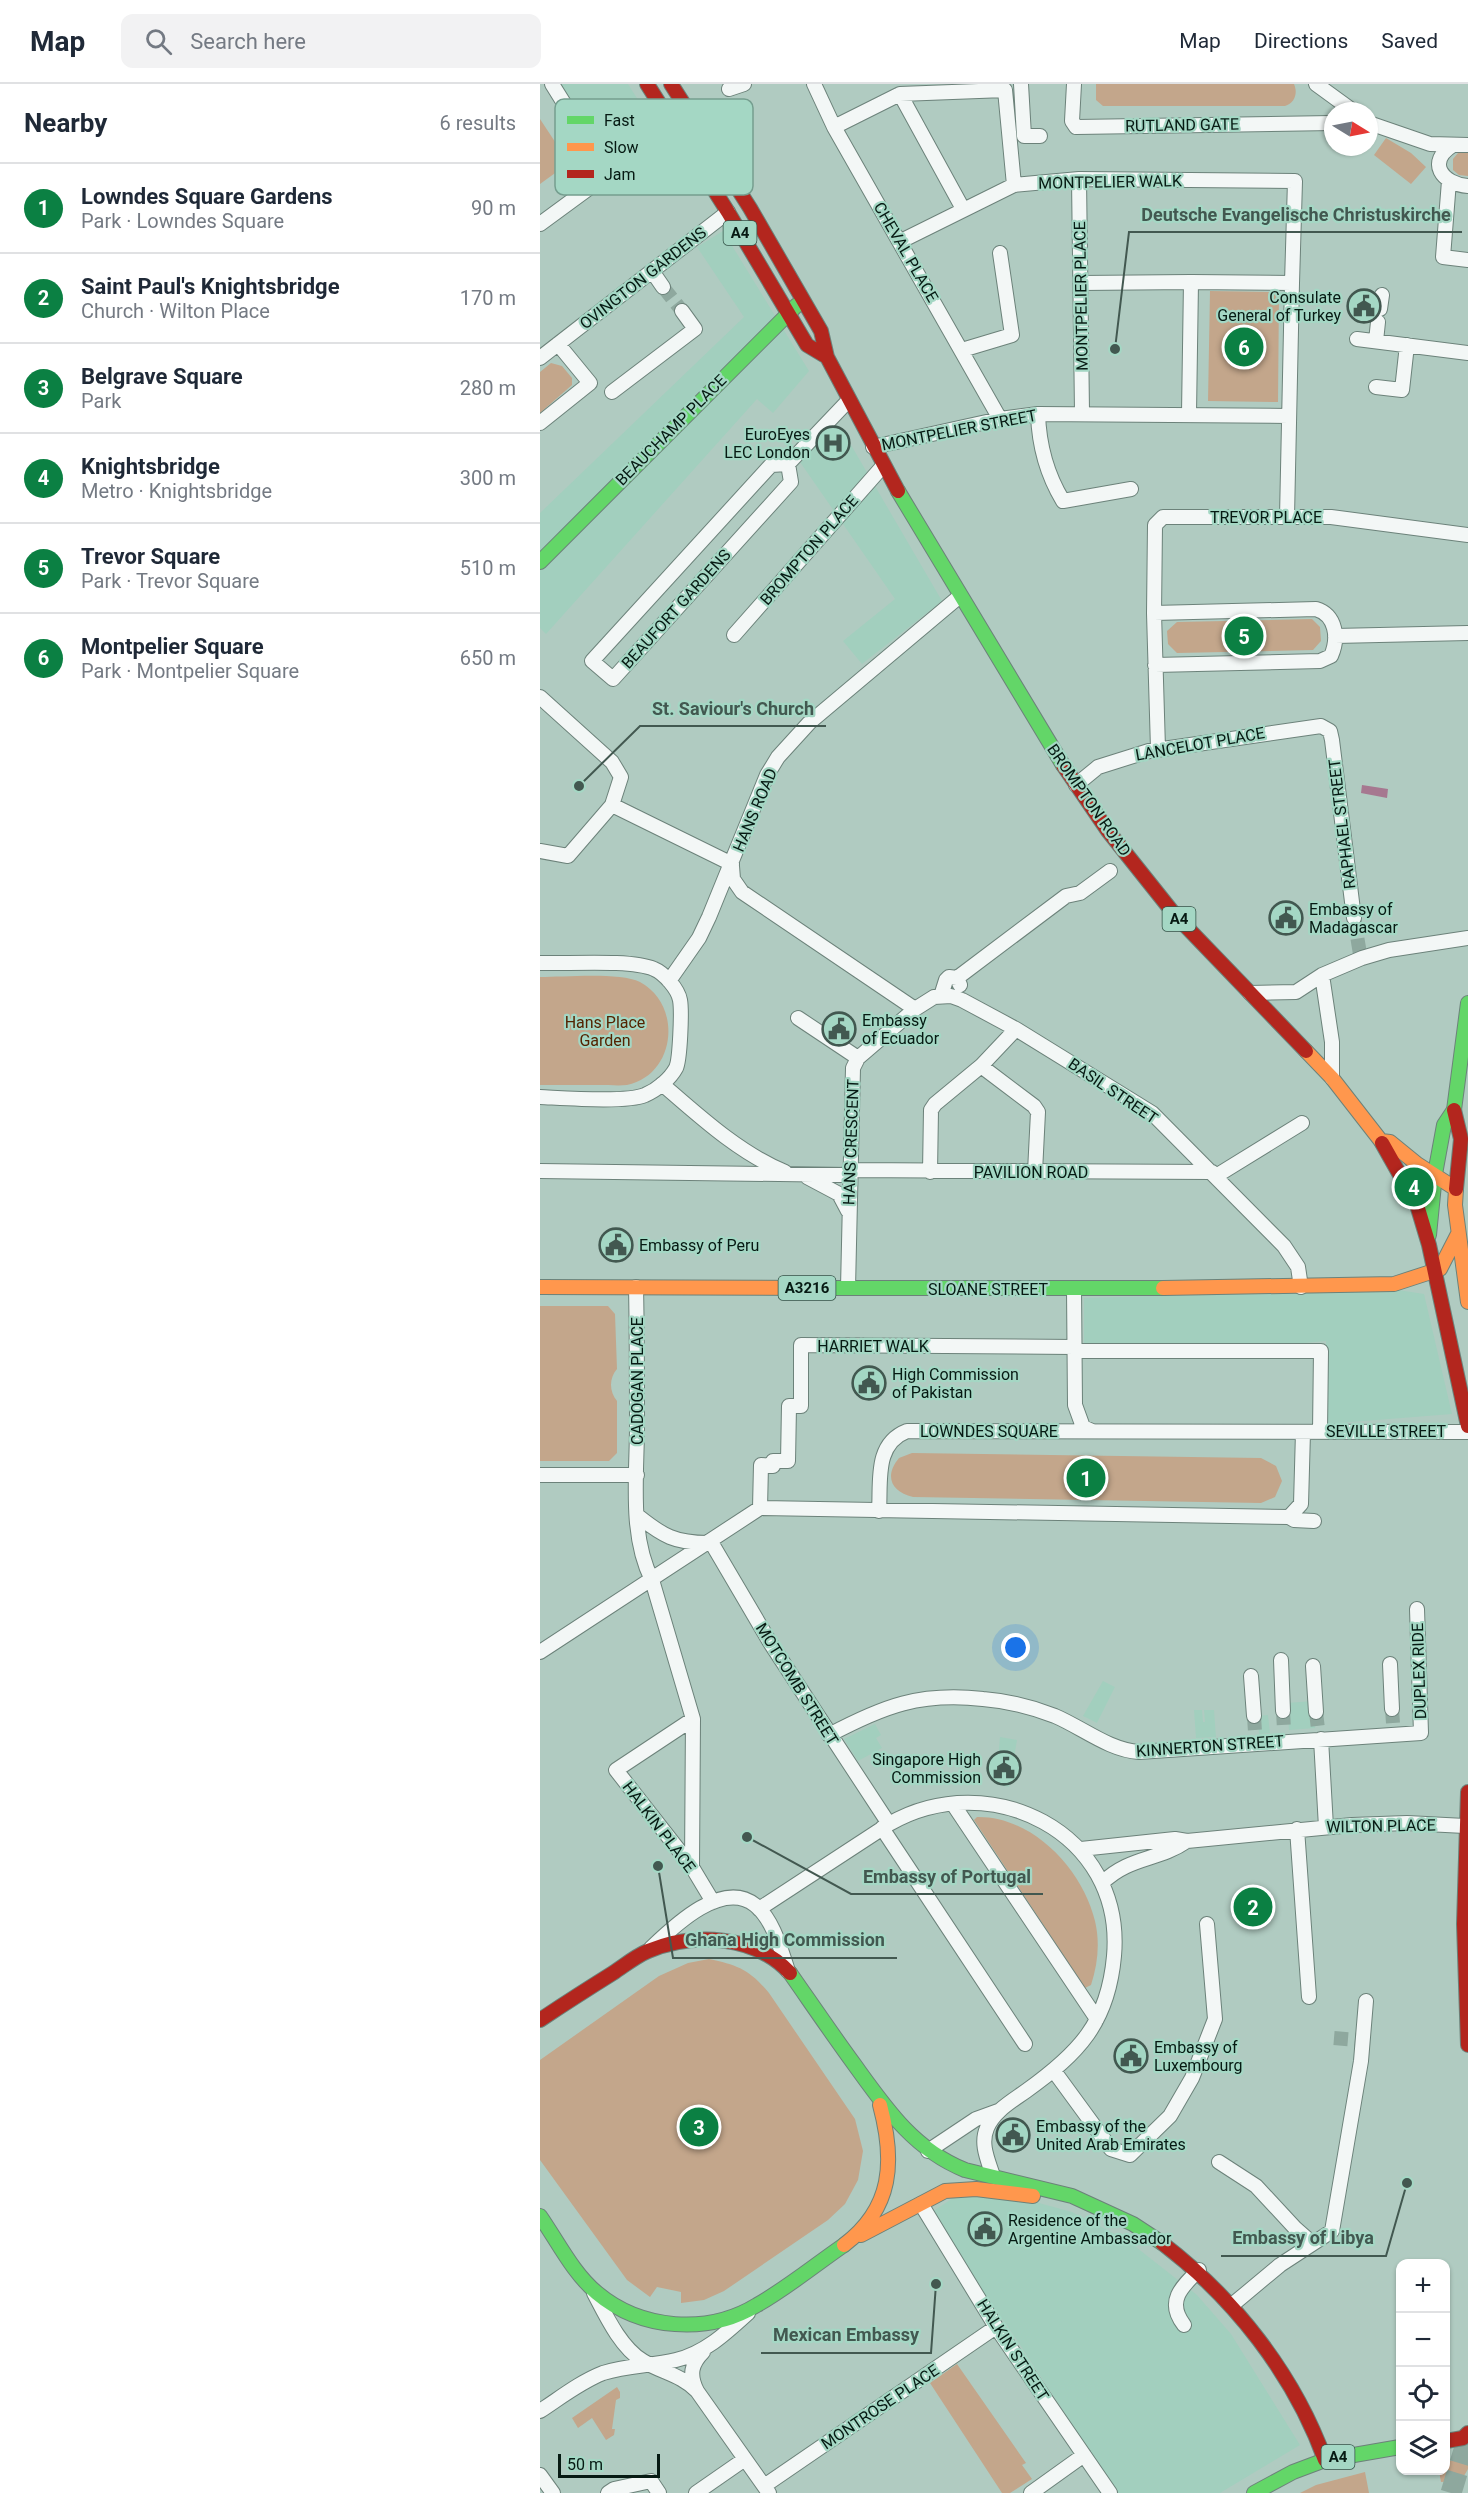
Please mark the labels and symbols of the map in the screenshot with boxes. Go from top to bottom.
legend [555,99,753,195]
north arrow [1324,102,1378,156]
text: Fast [604,111,635,130]
street label: RUTLAND GATE [1125,115,1239,135]
text: Slow [604,138,639,157]
text: Jam [604,165,636,184]
street label: MONTPELIER WALK [1038,171,1183,193]
callout: Deutsche Evangelische Christuskirche [1129,196,1462,232]
street label: CHEVAL PLACE [870,199,942,305]
text: Deutsche Evangelische Christuskirche [1141,204,1451,225]
road number: A4 [724,221,756,245]
street label: MONTPELIER PLACE [1070,221,1092,371]
street label: OVINGTON GARDENS [576,223,710,333]
place label: Consulate General of Turkey [1217,288,1341,325]
public building icon: Consulate General of Turkey [1346,288,1382,324]
pin: 6 [1224,324,1264,370]
street label: BEAUCHAMP PLACE [612,371,730,489]
street label: MONTPELIER STREET [880,406,1039,454]
place label: EuroEyes LEC London [724,425,810,462]
hospital icon: EuroEyes LEC London [815,425,851,461]
street label: BROMPTON PLACE [756,491,862,609]
street label: TREVOR PLACE [1210,508,1322,527]
street label: BEAUFORT GARDENS [618,546,734,672]
pin: 5 [1224,614,1264,658]
callout: St. Saviour's Church [640,690,826,726]
text: St. Saviour's Church [652,698,814,719]
street label: LANCELOT PLACE [1134,723,1266,765]
street label: BROMPTON ROAD [1043,740,1135,860]
street label: RAPHAEL STREET [1325,757,1359,890]
street label: HANS ROAD [729,766,781,854]
public building icon: Embassy of Madagascar [1268,900,1304,936]
place label: Embassy of Madagascar [1309,900,1398,937]
road number: A4 [1162,907,1196,931]
public building icon: Embassy of Ecuador [821,1011,857,1047]
place label: Embassy of Ecuador [862,1011,940,1048]
park label: Hans Place Garden [565,1013,645,1050]
street label: BASIL STREET [1065,1054,1162,1128]
street label: HANS CRESCENT [839,1078,863,1205]
street label: PAVILION ROAD [974,1163,1088,1182]
pin: 4 [1394,1164,1434,1210]
public building icon: Embassy of Peru [598,1227,634,1263]
place label: Embassy of Peru [639,1236,759,1255]
road number: A3216 [778,1276,836,1300]
street label: SLOANE STREET [928,1280,1049,1299]
street label: CADOGAN PLACE [628,1317,647,1445]
street label: HARRIET WALK [817,1337,930,1356]
public building icon: High Commission of Pakistan [851,1365,887,1401]
place label: High Commission of Pakistan [892,1365,1019,1402]
street label: LOWNDES SQUARE [920,1422,1058,1441]
street label: SEVILLE STREET [1326,1422,1447,1441]
pin: 1 [1066,1456,1106,1500]
street label: MOTCOMB STREET [752,1620,842,1749]
street label: DUPLEX RIDE [1408,1622,1430,1720]
your location [1001,1633,1030,1662]
street label: KINNERTON STREET [1135,1731,1285,1761]
place label: Singapore High Commission [872,1750,981,1787]
public building icon: Singapore High Commission [986,1750,1022,1786]
street label: HALKIN PLACE [619,1778,699,1876]
street label: WILTON PLACE [1326,1816,1436,1836]
callout: Embassy of Portugal [851,1858,1043,1894]
text: Embassy of Portugal [863,1866,1031,1887]
pin: 2 [1234,1884,1272,1930]
callout: Ghana High Commission [673,1922,897,1958]
text: Ghana High Commission [685,1929,885,1950]
public building icon: Embassy of Luxembourg [1113,2038,1149,2074]
place label: Embassy of Luxembourg [1154,2038,1243,2075]
pin: 3 [680,2104,718,2150]
public building icon: Embassy of the United Arab Emirates [995,2117,1031,2153]
place label: Embassy of the United Arab Emirates [1036,2117,1186,2154]
public building icon: Residence of the Argentine Ambassador [967,2211,1003,2247]
place label: Residence of the Argentine Ambassador [1008,2211,1172,2248]
callout: Embassy of Libya [1221,2220,1386,2256]
text: Embassy of Libya [1232,2227,1374,2248]
street label: HALKIN STREET [973,2296,1053,2405]
callout: Mexican Embassy [761,2317,931,2353]
text: Mexican Embassy [773,2324,920,2345]
street label: MONTROSE PLACE [818,2361,942,2453]
road number: A4 [1322,2445,1354,2469]
scale bar [558,2451,660,2478]

